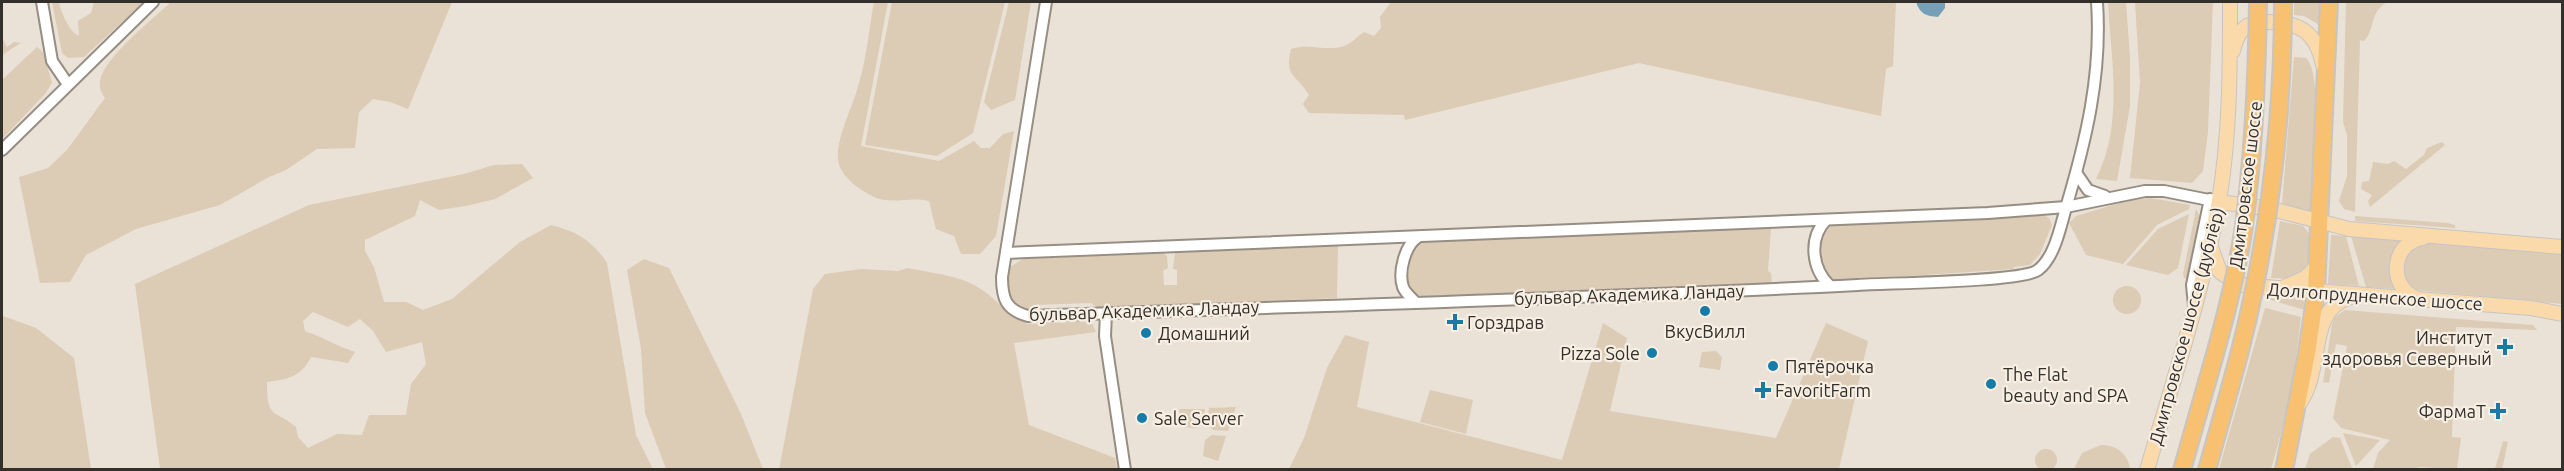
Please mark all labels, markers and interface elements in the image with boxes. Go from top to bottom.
street label: Дмитровское шоссе [2225,100,2265,270]
street label: Дмитровское шоссе (дублёр) [2145,205,2228,447]
street label: Долгопрудненское шоссе [2267,278,2483,314]
street label: бульвар Академика Ландау [1514,280,1745,308]
street label: бульвар Академика Ландау [1029,296,1260,324]
marker: ВкусВилл [1698,304,1712,318]
place label: Горздрав [1467,312,1544,332]
marker: Горздрав [1448,315,1462,329]
place label: ВкусВилл [1665,321,1745,341]
place label: Домашний [1158,323,1250,343]
marker: Домашний [1139,326,1153,340]
place label: Институт здоровья Северный [2322,327,2492,368]
marker: Институт здоровья Северный [2496,338,2514,356]
place label: Pizza Sole [1560,343,1640,363]
marker: Pizza Sole [1645,346,1659,360]
place label: Пятёрочка [1785,356,1874,376]
marker: Пятёрочка [1766,359,1780,373]
place label: The Flat beauty and SPA [2003,364,2129,405]
marker: The Flat beauty and SPA [1984,377,1998,391]
place label: FavoritFarm [1775,380,1871,400]
marker: FavoritFarm [1756,383,1770,397]
place label: ФармаТ [2419,401,2486,421]
marker: ФармаТ [2491,404,2505,418]
place label: Sale Server [1154,408,1244,428]
marker: Sale Server [1135,411,1149,425]

